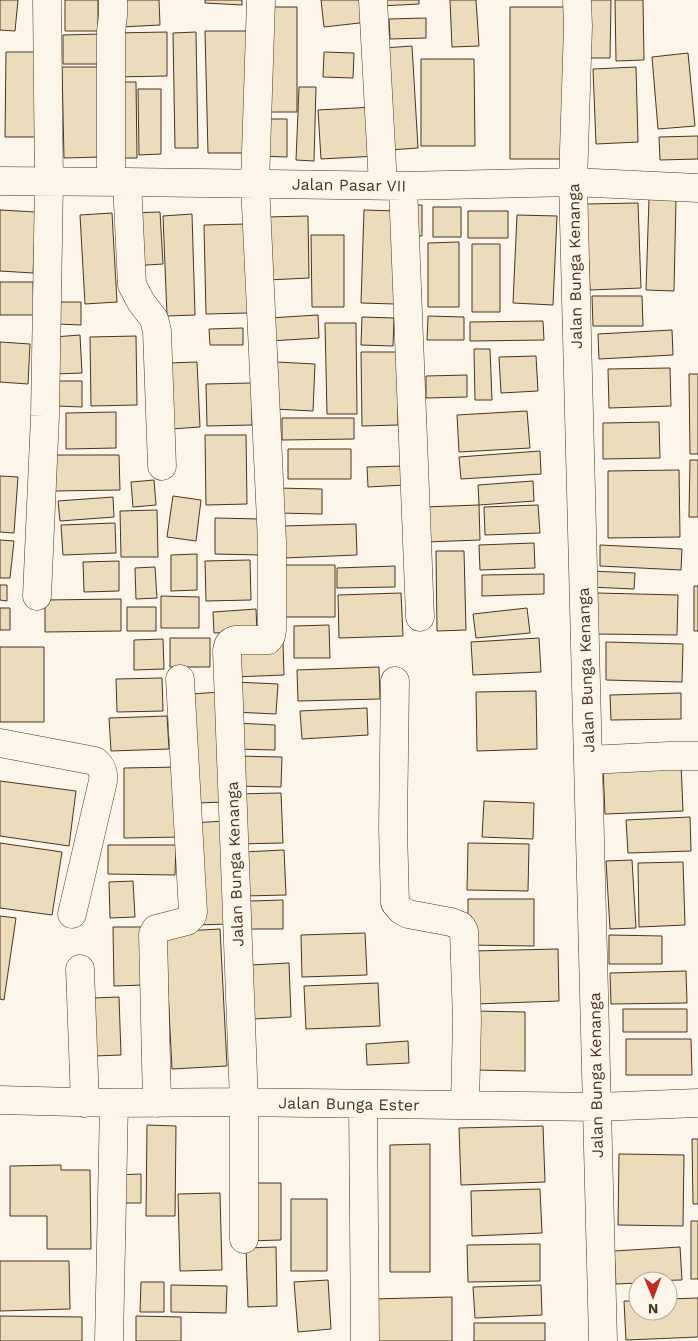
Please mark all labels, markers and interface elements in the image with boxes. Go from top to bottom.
street label: Jalan Pasar VII [292,175,406,195]
street label: Jalan Bunga Kenanga [564,183,586,349]
street label: Jalan Bunga Kenanga [574,587,598,753]
street label: Jalan Bunga Kenanga [223,781,247,947]
street label: Jalan Bunga Kenanga [585,992,607,1158]
street label: Jalan Bunga Ester [278,1093,420,1115]
north arrow [628,1271,678,1321]
text: N [648,1301,659,1317]

